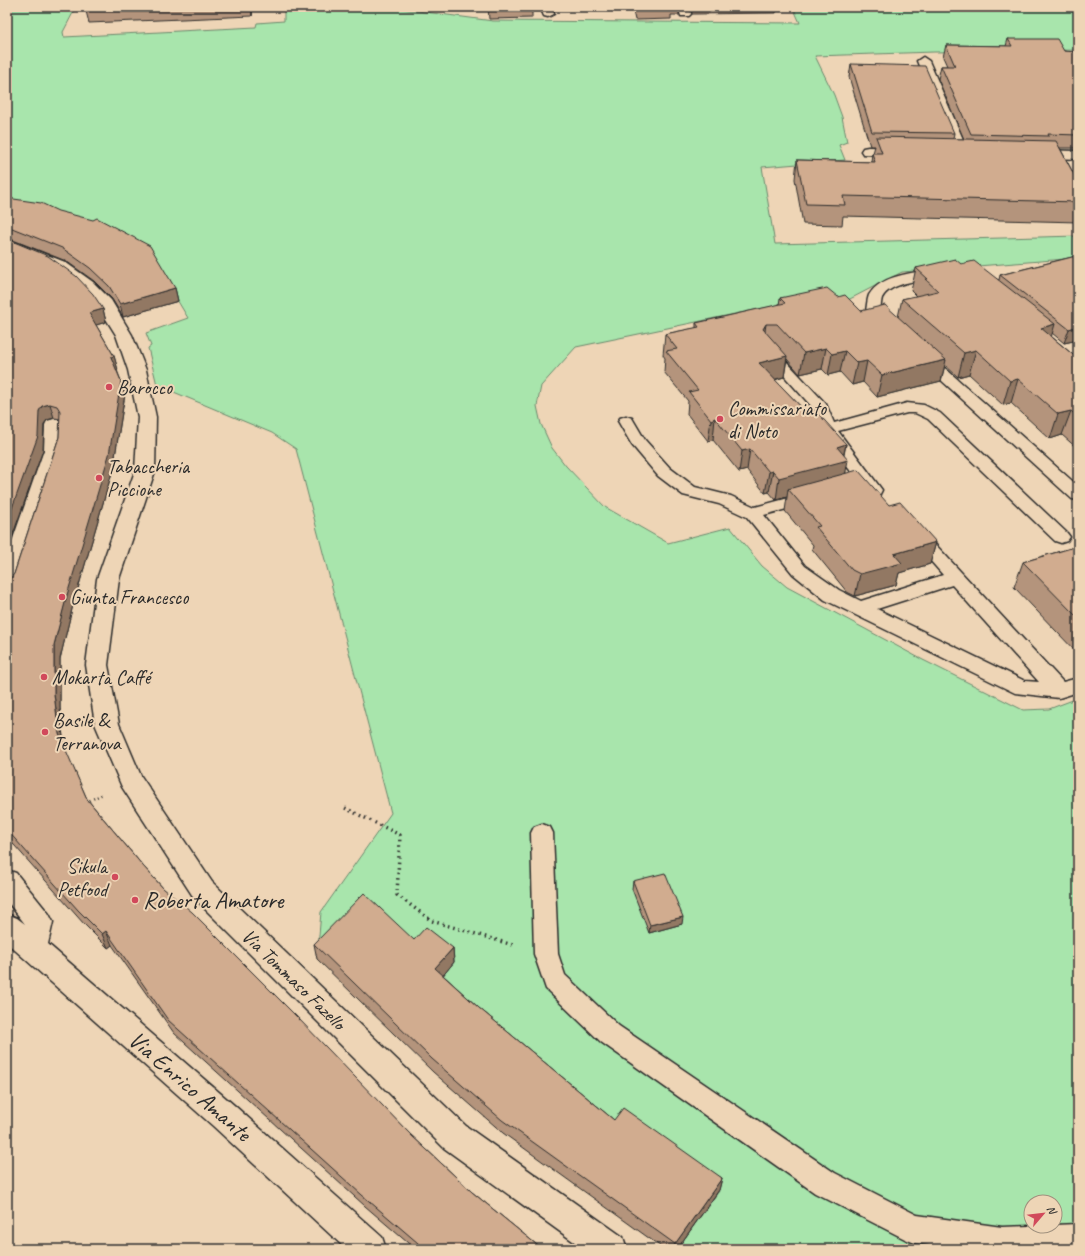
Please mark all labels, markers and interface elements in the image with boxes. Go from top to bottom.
place label: Barocco [117,375,173,400]
marker: Barocco [104,382,114,392]
place label: Commissariato di Noto [728,396,827,444]
marker: Commissariato di Noto [715,414,725,424]
place label: Tabaccheria Piccione [107,454,191,502]
marker: Tabaccheria Piccione [94,473,104,483]
place label: Giunta Francesco [70,585,189,610]
marker: Giunta Francesco [57,592,67,602]
place label: Mokarta Caffé [52,665,154,690]
marker: Mokarta Caffé [39,672,49,682]
place label: Basile & Terranova [53,708,122,756]
marker: Basile & Terranova [40,727,50,737]
place label: Sikula Petfood [57,854,110,902]
marker: Sikula Petfood [110,872,120,882]
place label: Roberta Amatore [143,885,286,915]
marker: Roberta Amatore [130,895,140,905]
street label: Via Tommaso Fazello [236,923,352,1037]
street label: Via Enrico Amante [122,1024,259,1149]
north arrow [1023,1194,1063,1234]
text: N [1044,1203,1061,1218]

